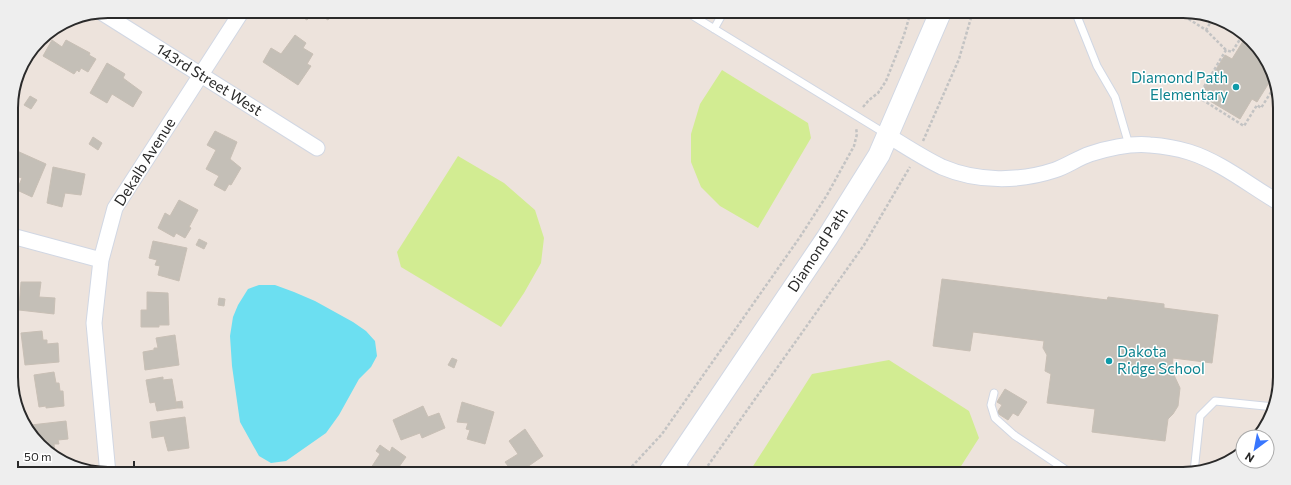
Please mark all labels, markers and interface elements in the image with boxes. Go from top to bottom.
street label: 143rd Street West [153,39,266,119]
place label: Diamond Path Elementary [1131,68,1228,103]
marker: Diamond Path Elementary [1231,82,1241,92]
street label: Dekalb Avenue [110,114,178,209]
street label: Diamond Path [783,204,851,295]
place label: Dakota Ridge School [1117,342,1205,377]
marker: Dakota Ridge School [1104,356,1114,366]
north arrow [1235,429,1275,469]
scale bar [18,443,134,469]
text: 50 m [24,449,52,463]
text: N [1242,450,1256,466]

